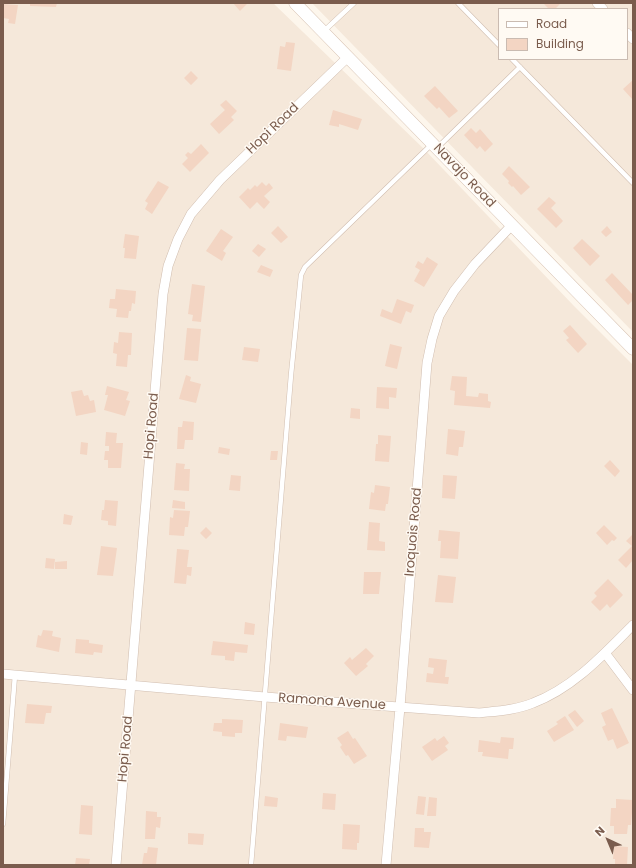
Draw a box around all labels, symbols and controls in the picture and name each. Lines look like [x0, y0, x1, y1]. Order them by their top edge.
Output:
legend [498, 8, 628, 60]
text: Road [536, 15, 567, 32]
text: Building [536, 35, 584, 52]
street label: Hopi Road [244, 100, 302, 158]
street label: Navajo Road [430, 141, 498, 211]
street label: Hopi Road [141, 392, 163, 460]
street label: Iroquois Road [402, 487, 426, 577]
street label: Ramona Avenue [278, 690, 386, 714]
street label: Hopi Road [115, 715, 137, 783]
north arrow [588, 820, 628, 860]
text: N [591, 823, 608, 840]

